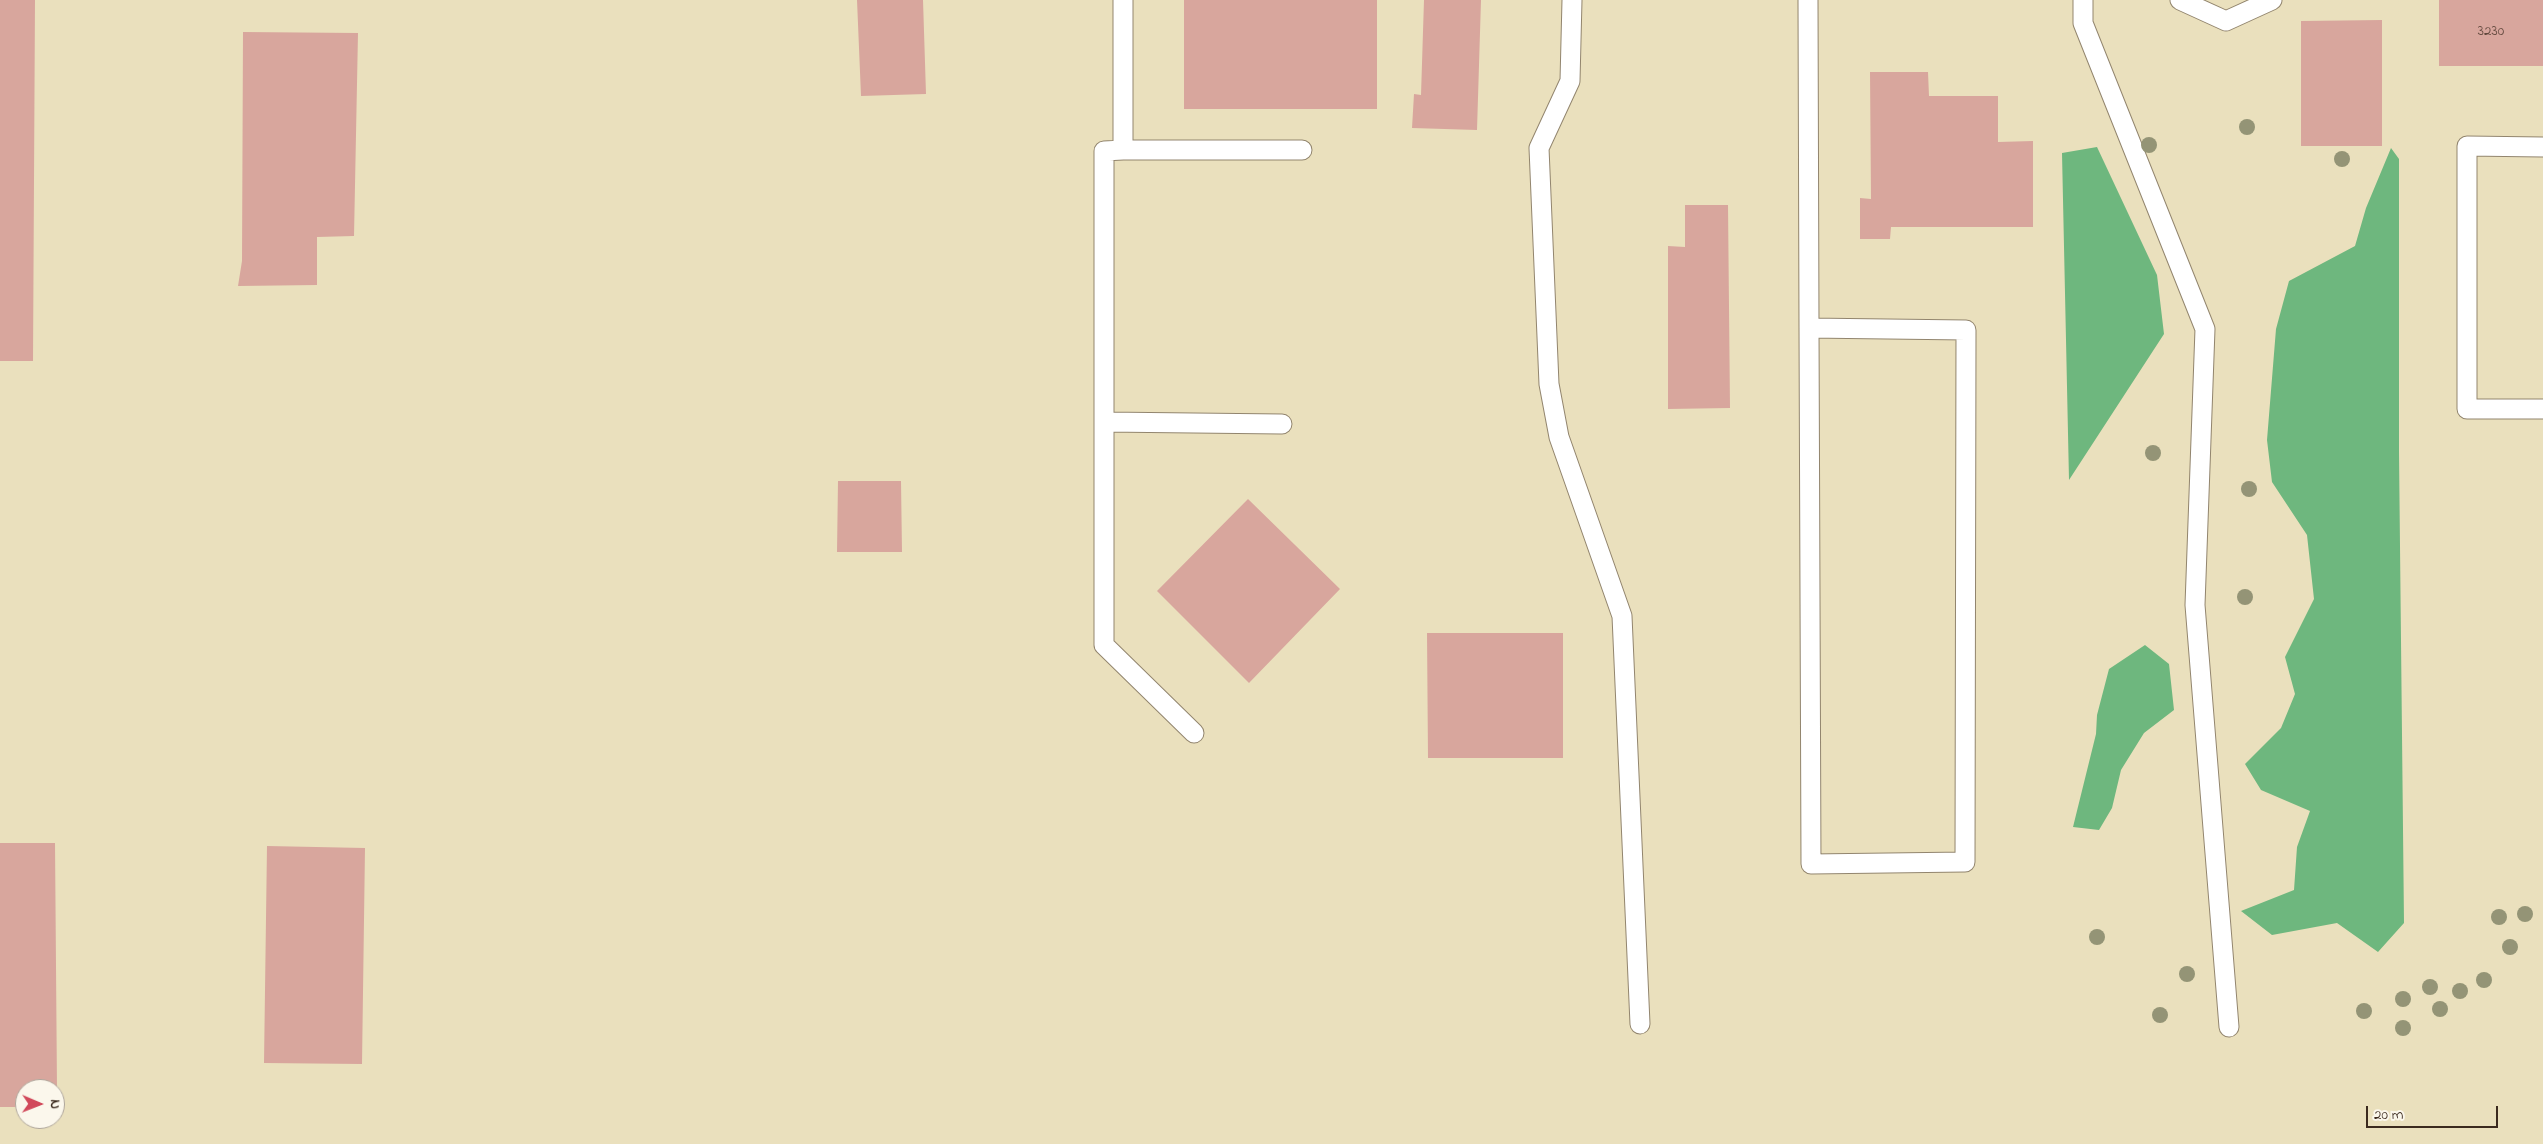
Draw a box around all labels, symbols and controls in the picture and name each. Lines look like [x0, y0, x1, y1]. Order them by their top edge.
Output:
house number: 3230 [2478, 24, 2504, 42]
north arrow [15, 1079, 65, 1129]
scale bar [2368, 1096, 2500, 1128]
text: N [44, 1099, 65, 1109]
text: 20 m [2374, 1104, 2403, 1126]

